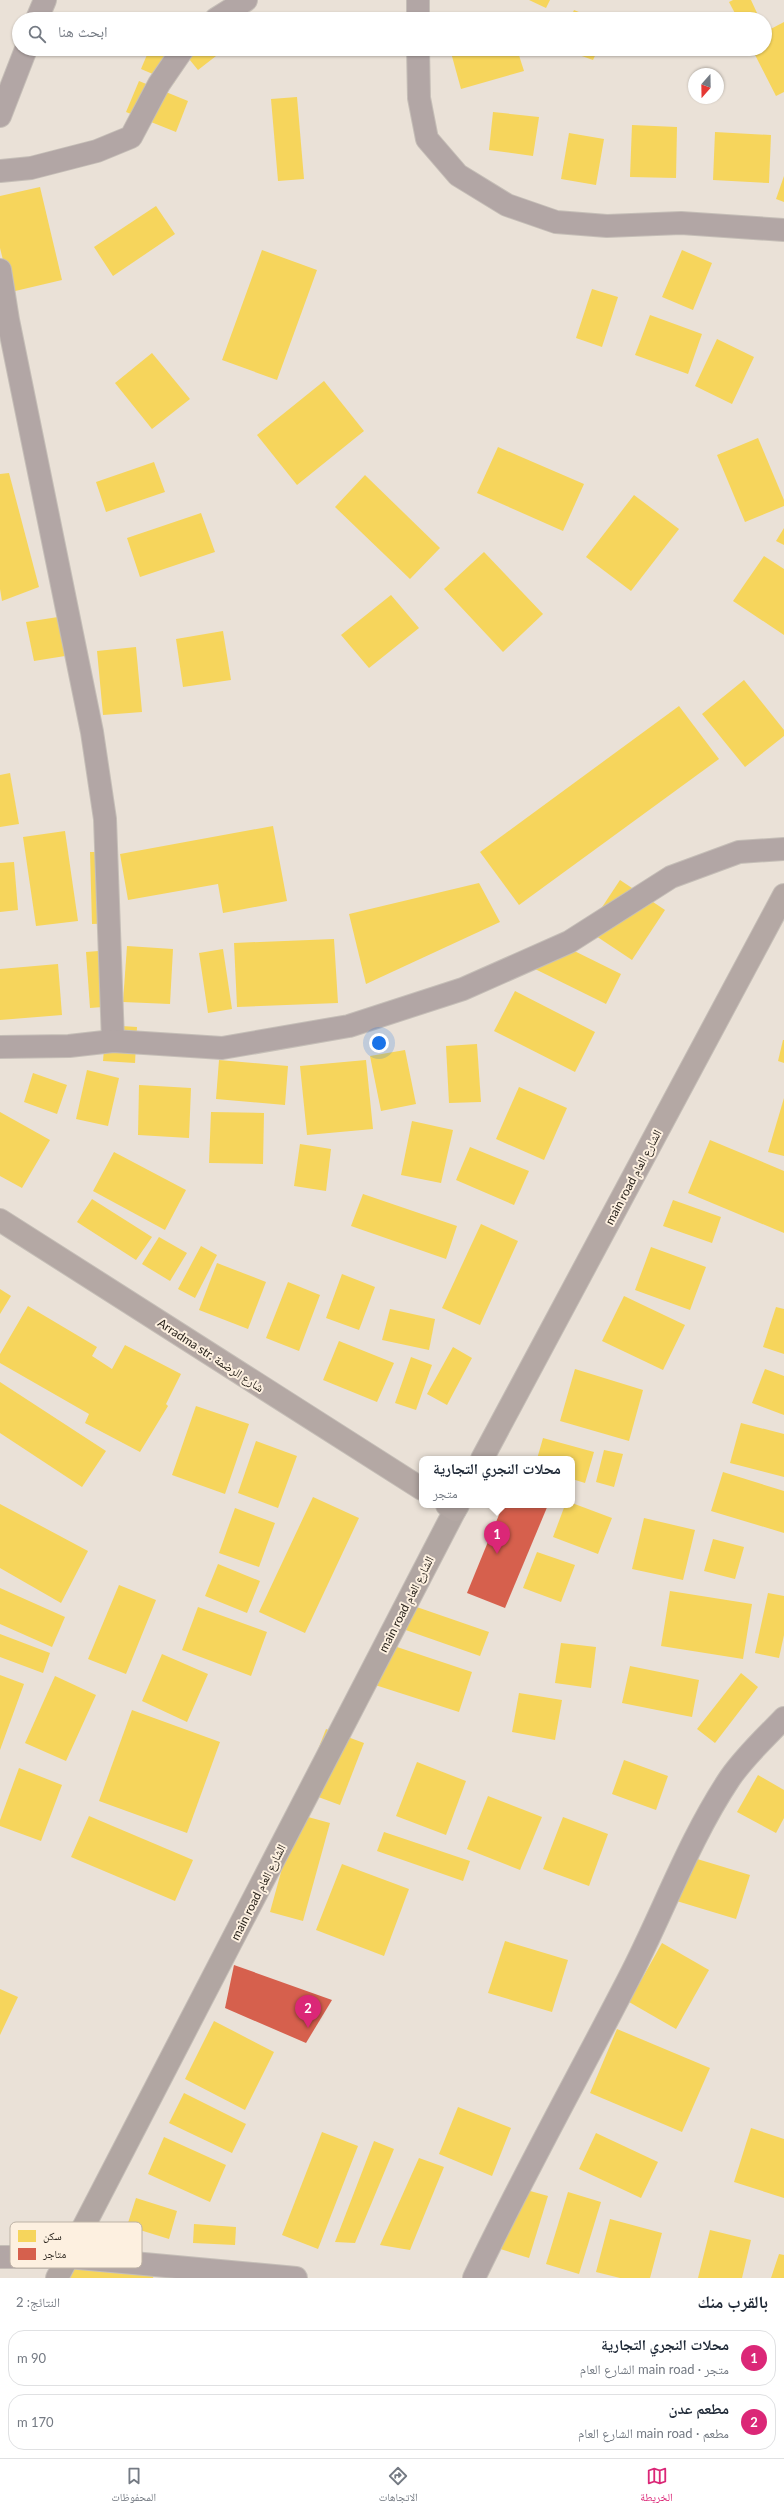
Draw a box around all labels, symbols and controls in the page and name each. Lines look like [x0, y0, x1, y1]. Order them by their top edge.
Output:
search box [12, 12, 772, 56]
text: ابحث هنا [58, 22, 108, 40]
icon: search [26, 23, 48, 45]
north arrow [688, 68, 724, 104]
your location [369, 1033, 389, 1053]
street label: main road الشارع العام [602, 1127, 665, 1228]
street label: Arradma str. شارع الرضمة [155, 1315, 267, 1396]
popup [419, 1456, 575, 1508]
text: محلات النجري التجارية [433, 1459, 561, 1477]
text: متجر [433, 1485, 458, 1501]
pin: 1 [484, 1521, 510, 1554]
street label: main road الشارع العام [375, 1553, 438, 1655]
street label: main road الشارع العام [227, 1841, 290, 1943]
pin: 2 [295, 1995, 321, 2028]
legend [10, 2222, 142, 2268]
text: سكن [43, 2229, 62, 2243]
text: متاجر [42, 2247, 66, 2260]
text: بالقرب منك [698, 2291, 768, 2312]
text: النتائج: 2 [16, 2294, 60, 2310]
text: محلات النجري التجارية [601, 2335, 729, 2353]
text: 90 m [17, 2350, 46, 2366]
text: 1 [750, 2350, 758, 2366]
text: متجر · main road الشارع العام [580, 2361, 729, 2377]
text: مطعم عدن [669, 2399, 729, 2417]
text: 170 m [17, 2414, 54, 2430]
text: 2 [750, 2414, 758, 2430]
text: مطعم · main road الشارع العام [578, 2425, 729, 2441]
tab: المحفوظات [111, 2465, 156, 2508]
tab: الاتجاهات [379, 2465, 418, 2508]
tab: الخريطة [640, 2465, 673, 2508]

